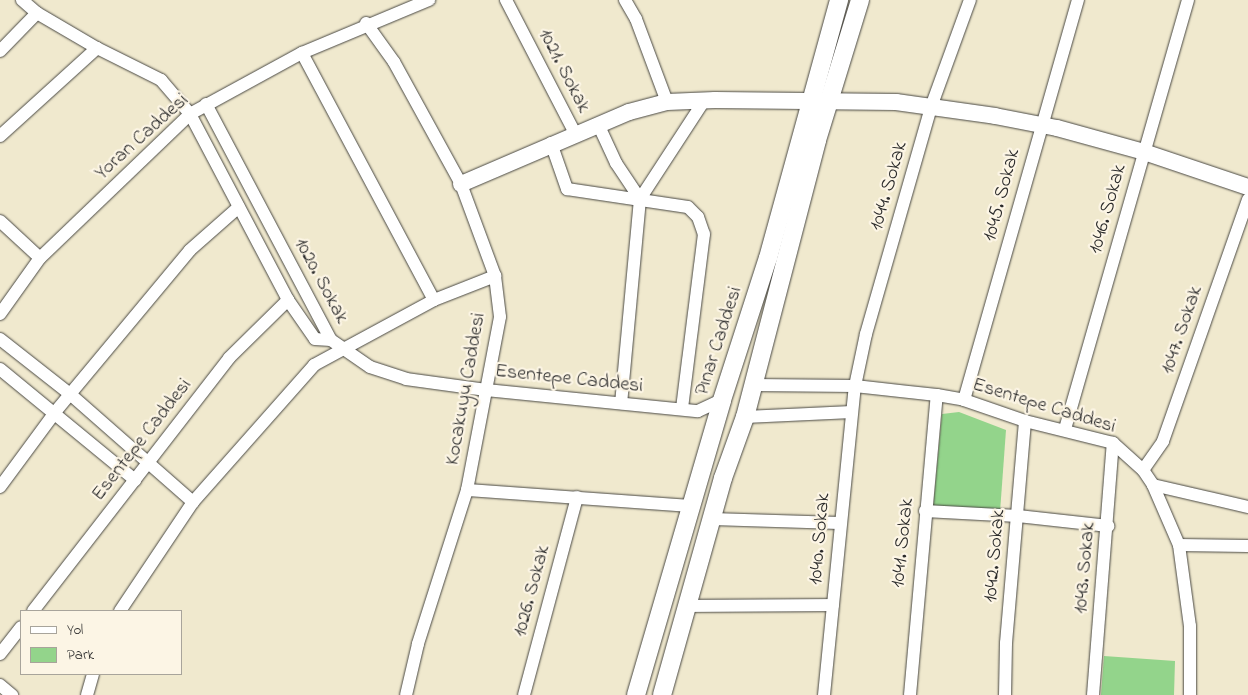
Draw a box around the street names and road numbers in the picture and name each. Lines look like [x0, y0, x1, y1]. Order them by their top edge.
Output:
street label: 1021. Sokak [533, 25, 595, 117]
street label: Yoran Caddesi [90, 89, 194, 185]
street label: 1044. Sokak [865, 139, 913, 233]
street label: 1045. Sokak [978, 146, 1026, 244]
street label: 1046. Sokak [1084, 161, 1132, 257]
street label: 1020. Sokak [288, 234, 354, 328]
street label: 1047. Sokak [1156, 283, 1208, 377]
street label: Pınar Caddesi [690, 284, 748, 398]
street label: Kocakuyu Caddesi [441, 311, 491, 467]
street label: Esentepe Caddesi [494, 359, 644, 399]
street label: Esentepe Caddesi [969, 373, 1119, 439]
street label: Esentepe Caddesi [87, 374, 197, 506]
street label: 1040. Sokak [804, 492, 836, 586]
street label: 1041. Sokak [886, 497, 920, 589]
street label: 1042. Sokak [979, 509, 1011, 603]
street label: 1043. Sokak [1069, 521, 1101, 615]
street label: 1026. Sokak [508, 543, 556, 639]

